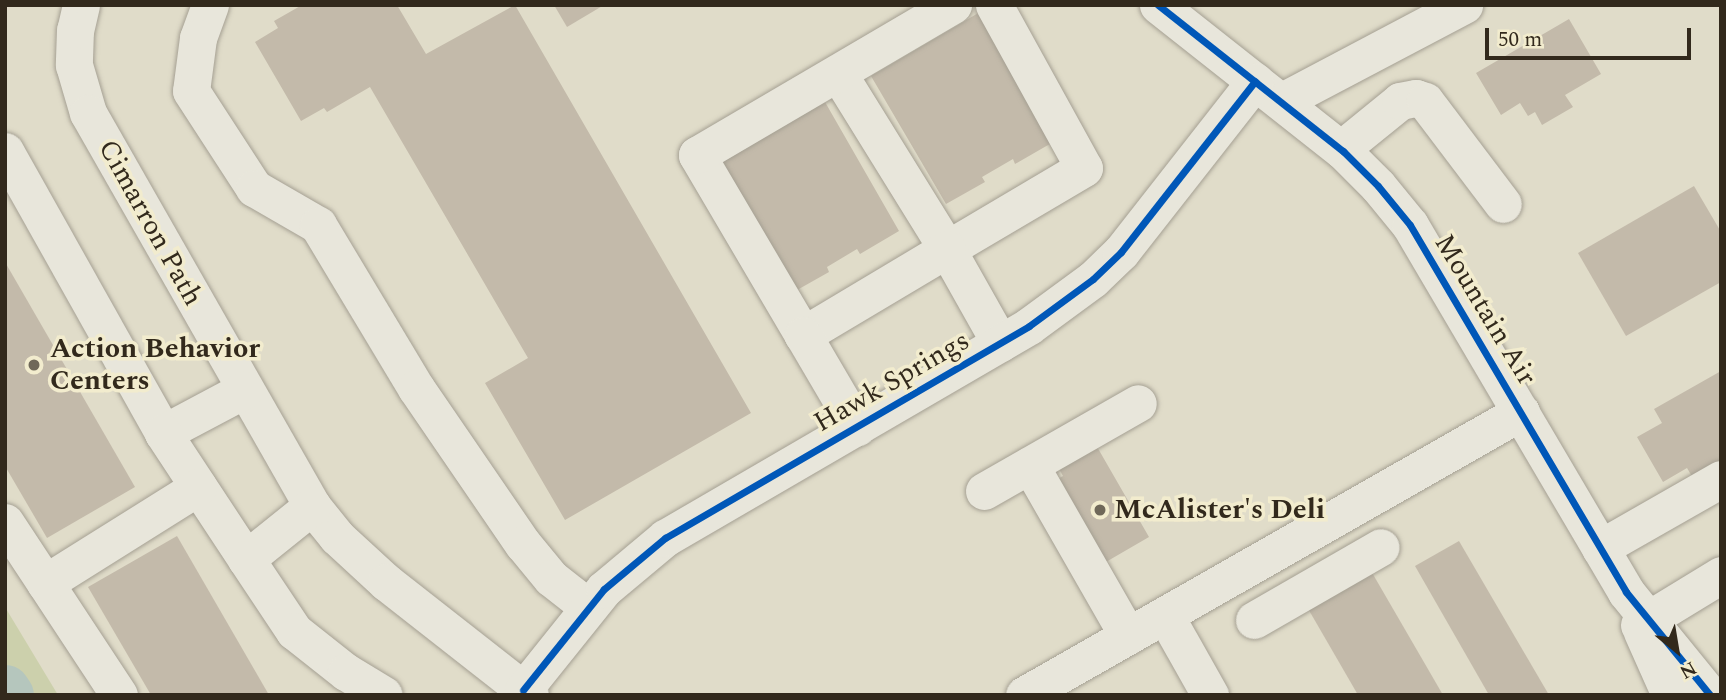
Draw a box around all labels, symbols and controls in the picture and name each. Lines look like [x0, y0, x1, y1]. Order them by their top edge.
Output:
scale bar [1488, 14, 1694, 58]
text: 50 m [1498, 24, 1542, 56]
street label: Cimarron Path [91, 134, 209, 312]
street label: Mountain Air [1427, 228, 1543, 392]
street label: Hawk Springs [808, 324, 976, 440]
place label: Action Behavior Centers [50, 332, 260, 398]
marker: Action Behavior Centers [24, 355, 44, 375]
place label: McAlister's Deli [1114, 493, 1325, 527]
marker: McAlister's Deli [1092, 502, 1108, 518]
north arrow [1642, 616, 1712, 686]
text: N [1674, 653, 1702, 686]

